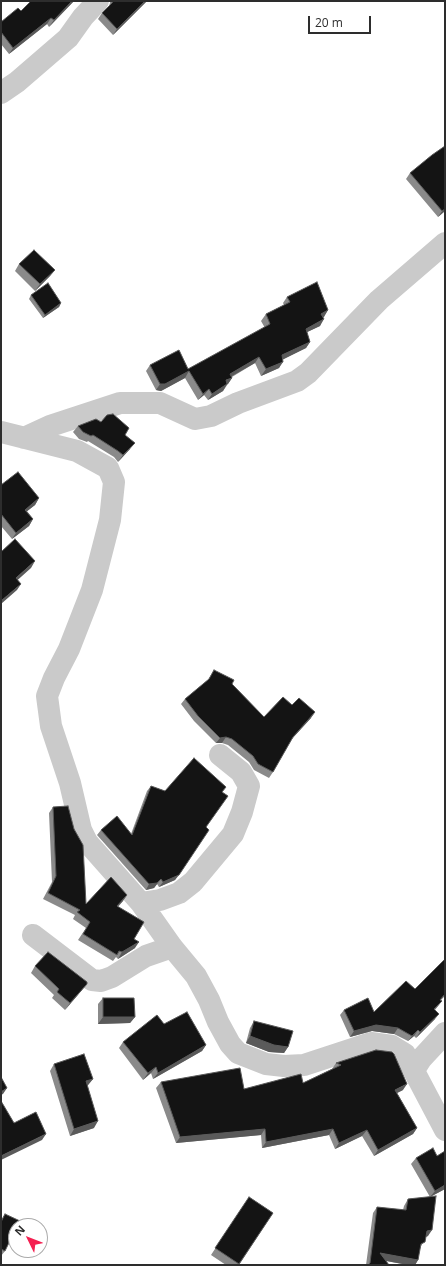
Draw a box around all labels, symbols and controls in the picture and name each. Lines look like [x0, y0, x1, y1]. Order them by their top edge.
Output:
scale bar [310, 8, 373, 34]
text: 20 m [315, 14, 343, 31]
north arrow [8, 1218, 48, 1258]
text: N [11, 1222, 28, 1239]

